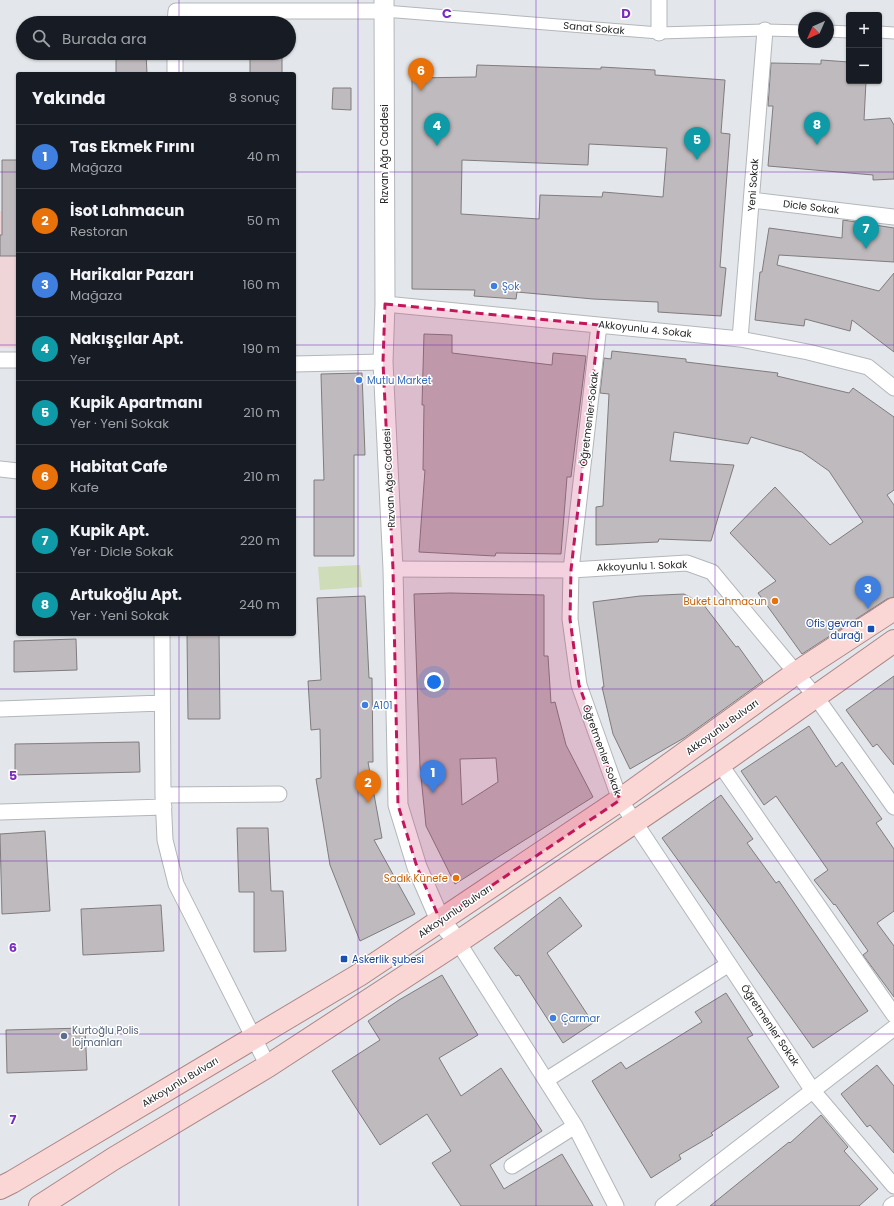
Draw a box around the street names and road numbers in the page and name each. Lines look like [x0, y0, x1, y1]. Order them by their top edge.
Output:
street label: Sanat Sokak [563, 18, 626, 38]
street label: Rızvan Ağa Caddesi [377, 104, 392, 204]
street label: Yeni Sokak [744, 157, 762, 212]
street label: Dicle Sokak [782, 196, 841, 218]
street label: Akkoyunlu 4. Sokak [598, 317, 693, 341]
street label: Öğretmenler Sokak [576, 370, 602, 467]
street label: Rızvan Ağa Caddesi [379, 428, 399, 528]
street label: Akkoyunlu 1. Sokak [596, 557, 688, 575]
street label: Akkoyunlu Bulvarı [682, 695, 762, 759]
street label: Öğretmenler Sokak [579, 703, 626, 798]
street label: Akkoyunlu Bulvarı [415, 880, 495, 942]
street label: Öğretmenler Sokak [737, 981, 803, 1069]
street label: Akkoyunlu Bulvarı [139, 1053, 221, 1111]

